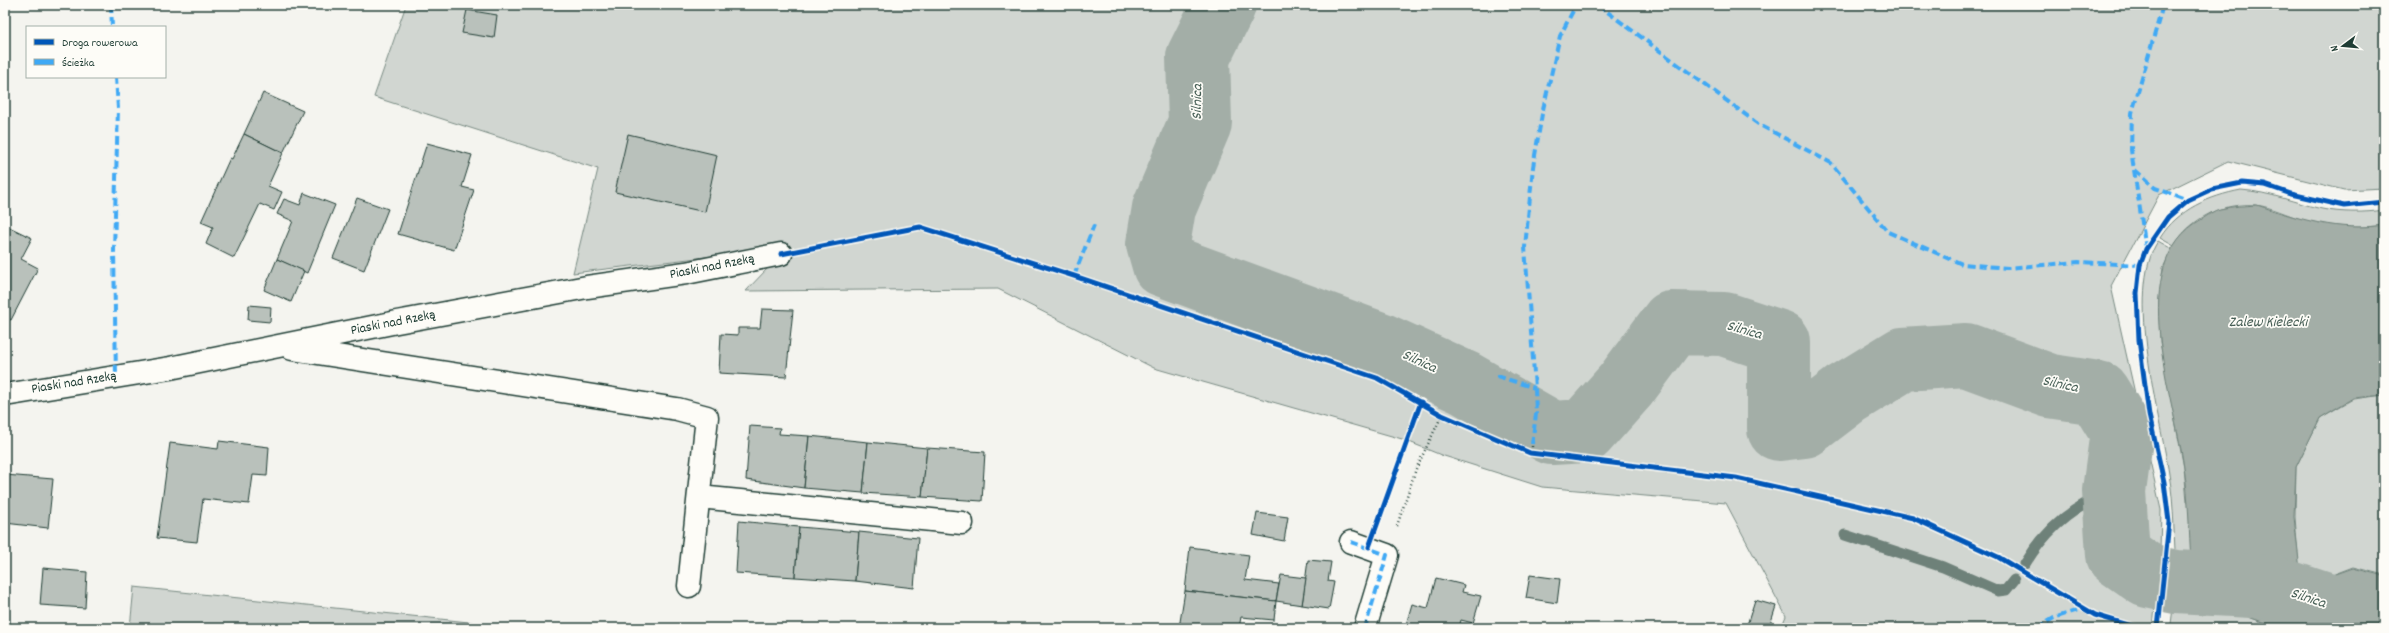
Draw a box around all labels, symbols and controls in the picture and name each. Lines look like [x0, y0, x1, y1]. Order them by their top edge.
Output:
legend [26, 26, 166, 78]
north arrow [2323, 26, 2363, 66]
text: Droga rowerowa [62, 35, 138, 52]
text: N [2327, 43, 2344, 53]
text: Ścieżka [62, 55, 95, 72]
water label: Silnica [1187, 83, 1209, 120]
street label: Piaski nad Rzeką [668, 249, 756, 285]
street label: Piaski nad Rzeką [349, 305, 437, 341]
water label: Zalew Kielecki [2229, 312, 2309, 334]
water label: Silnica [1724, 316, 1765, 347]
water label: Silnica [1398, 344, 1441, 380]
street label: Piaski nad Rzeką [30, 366, 118, 400]
water label: Silnica [2040, 371, 2081, 400]
water label: Silnica [2288, 583, 2329, 615]

